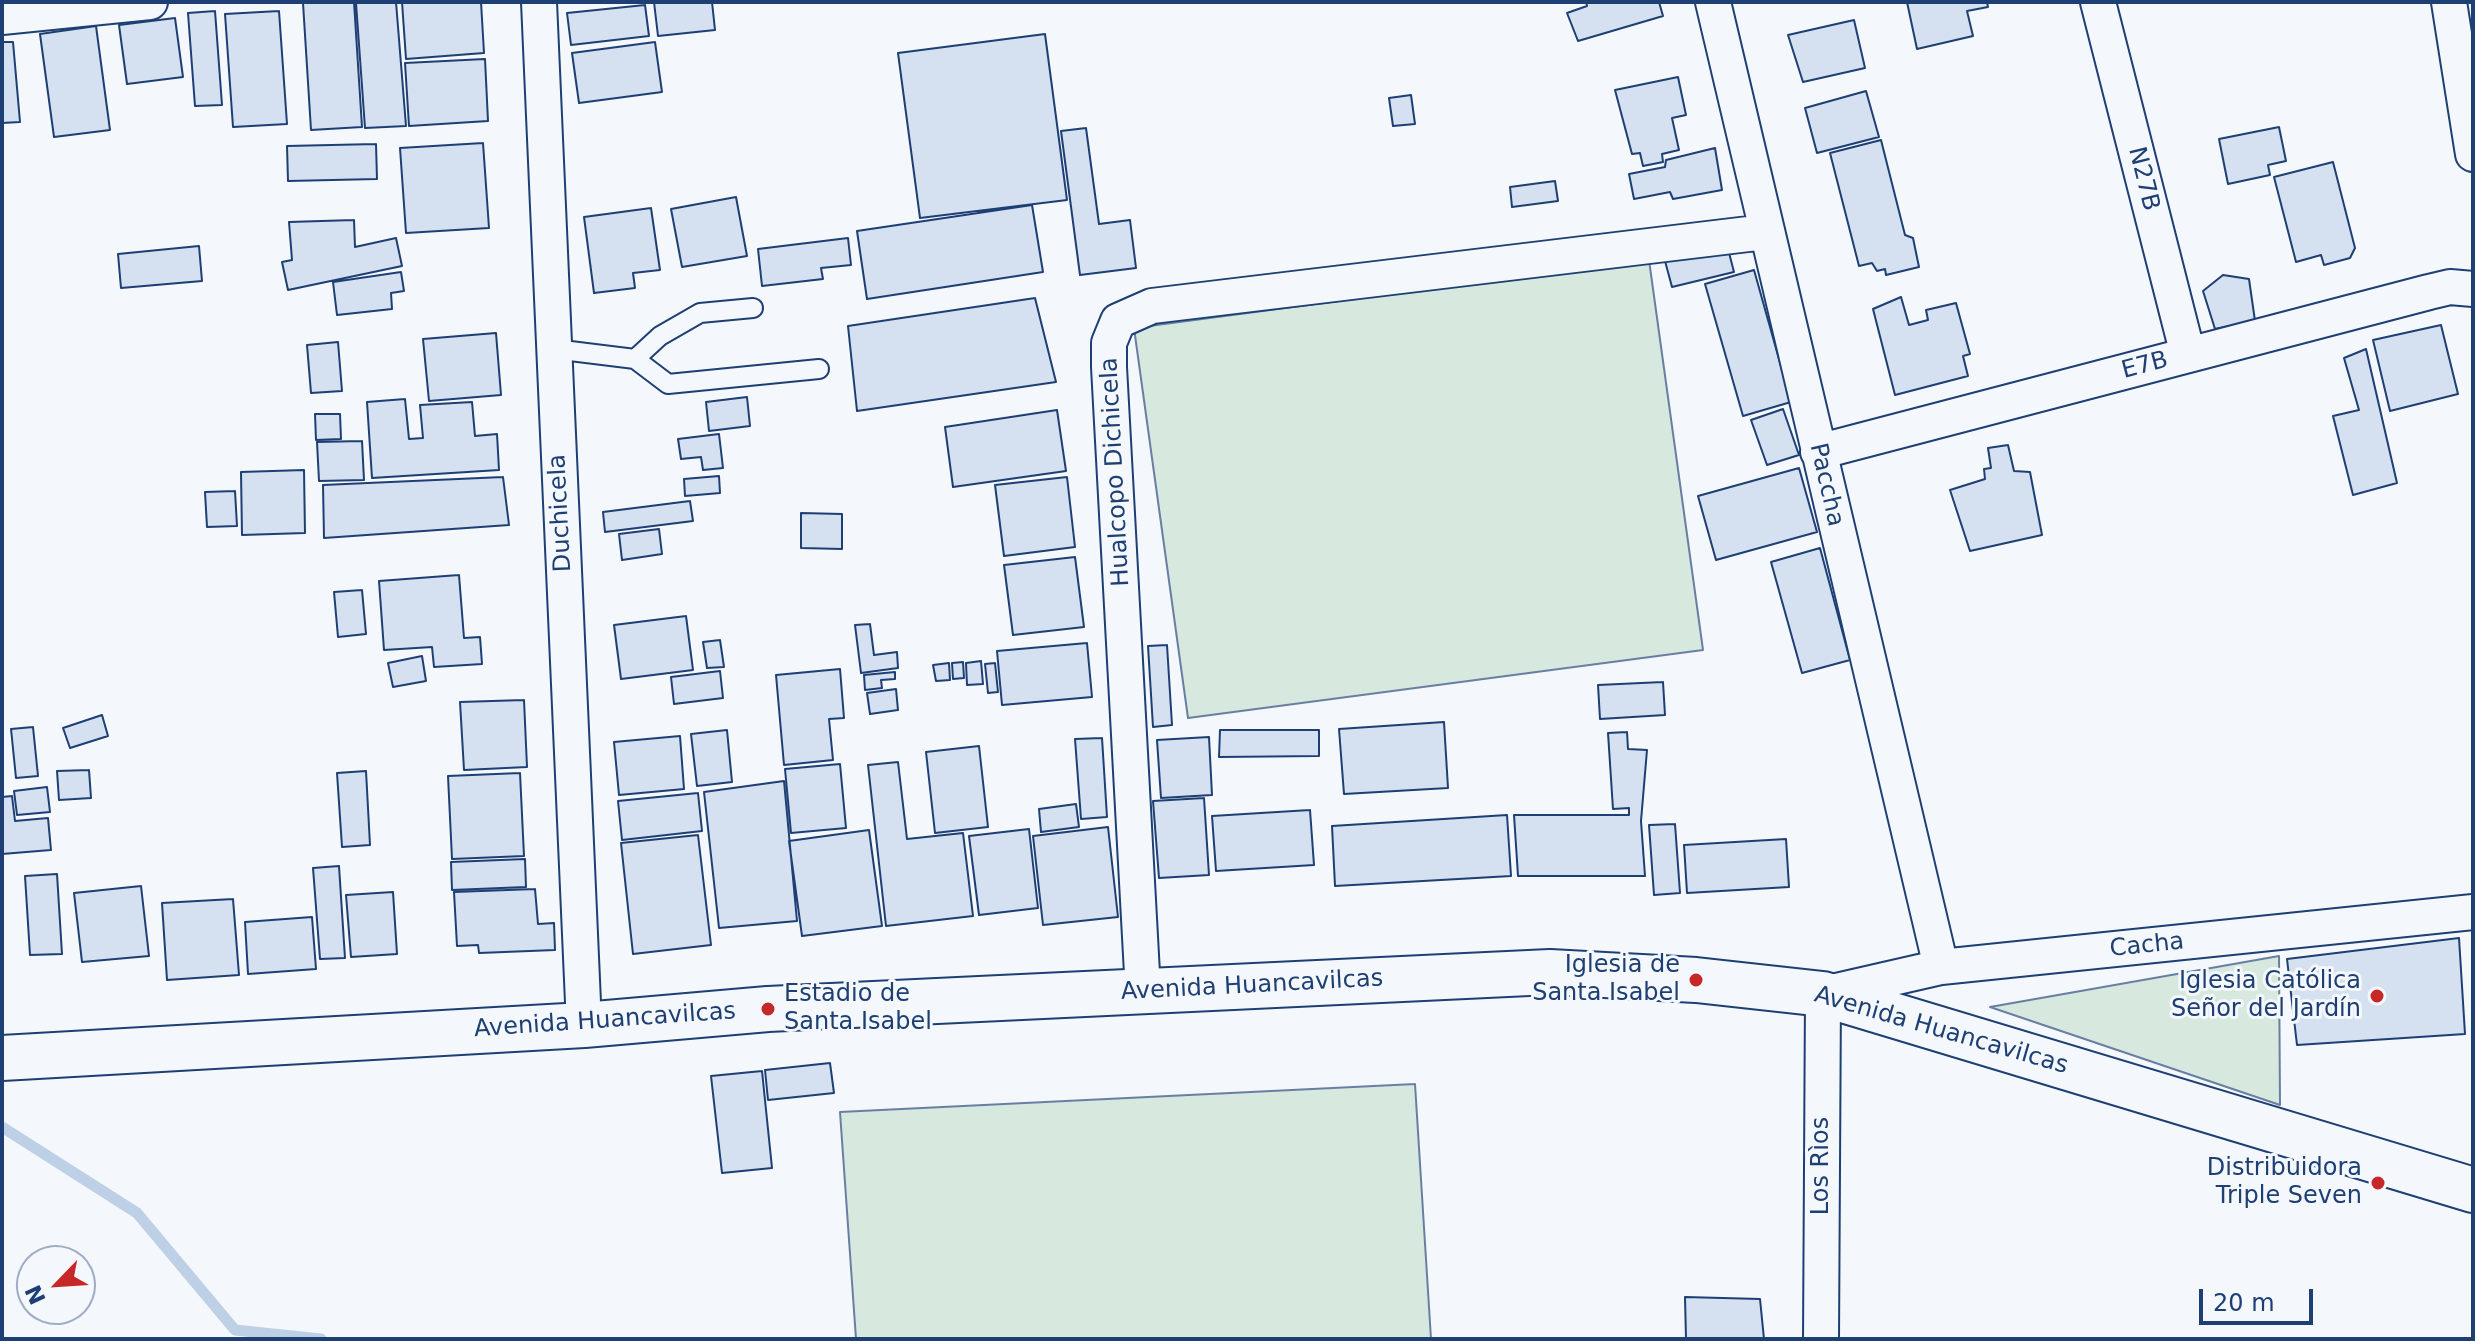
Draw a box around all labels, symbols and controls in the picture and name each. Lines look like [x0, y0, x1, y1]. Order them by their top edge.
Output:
street label: N27B [2121, 144, 2165, 214]
street label: E7B [2119, 346, 2171, 386]
street label: Hualcopo Dichicela [1096, 357, 1136, 587]
street label: Paccha [1802, 441, 1850, 529]
street label: Duchicela [544, 453, 578, 573]
street label: Cacha [2108, 928, 2186, 964]
place label: Iglesia de Santa Isabel [1532, 952, 1680, 1008]
street label: Avenida Huancavilcas [1120, 965, 1384, 1007]
place label: Iglesia Católica Señor del Jardín [2171, 968, 2361, 1024]
marker: Iglesia de Santa Isabel [1687, 971, 1705, 989]
place label: Estadio de Santa Isabel [784, 981, 932, 1037]
street label: Avenida Huancavilcas [1811, 981, 2071, 1081]
marker: Iglesia Católica Señor del Jardín [2368, 987, 2386, 1005]
street label: Avenida Huancavilcas [473, 997, 737, 1045]
marker: Estadio de Santa Isabel [759, 1000, 777, 1018]
street label: Los Rìos [1808, 1117, 1836, 1215]
place label: Distribuidora Triple Seven [2207, 1155, 2362, 1211]
marker: Distribuidora Triple Seven [2369, 1174, 2387, 1192]
north arrow [16, 1245, 96, 1325]
scale bar [2203, 1273, 2317, 1323]
text: N [20, 1281, 51, 1308]
text: 20 m [2213, 1289, 2275, 1317]

